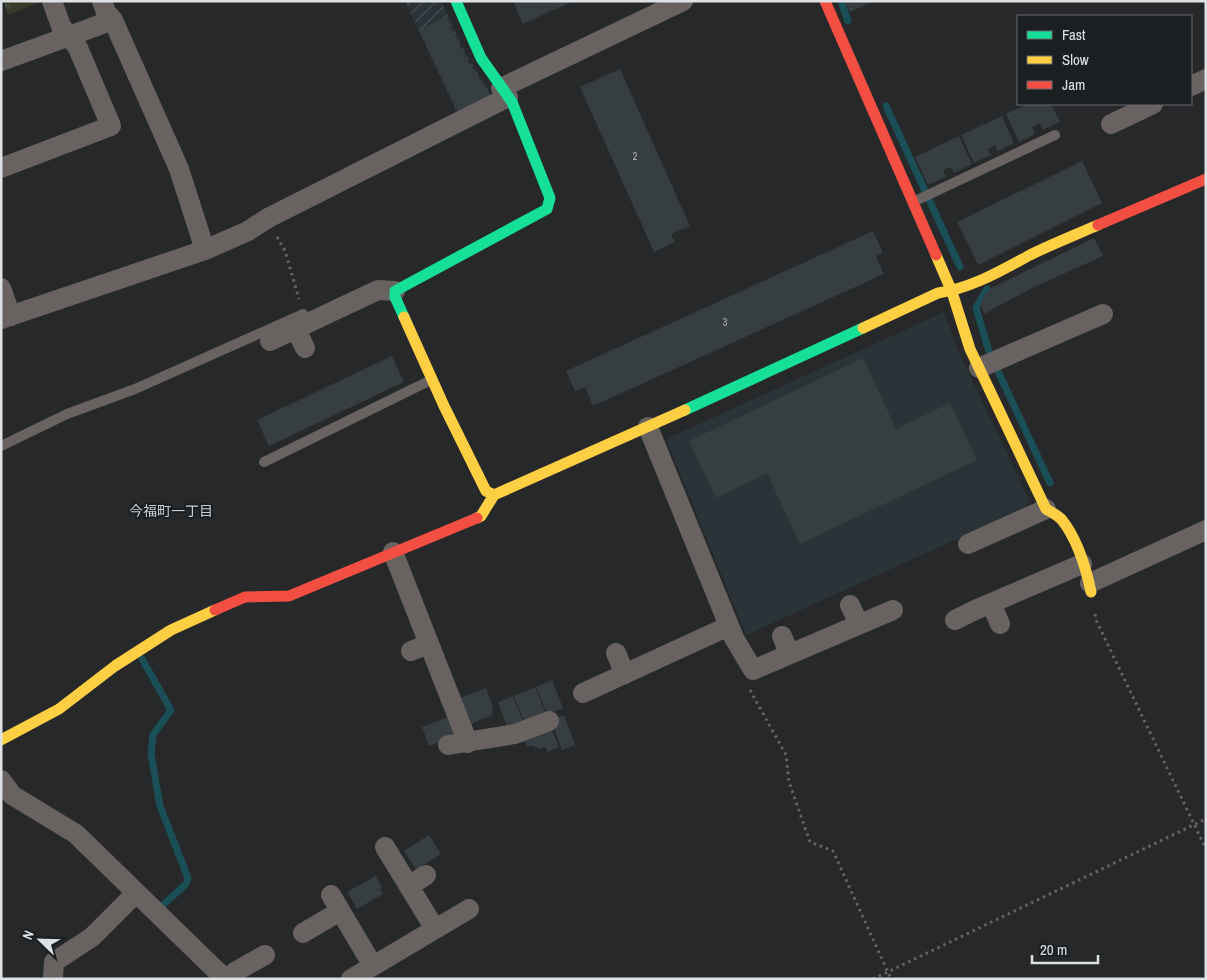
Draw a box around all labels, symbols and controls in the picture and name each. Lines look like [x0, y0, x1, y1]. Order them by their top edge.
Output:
legend [1017, 15, 1192, 105]
text: Fast [1062, 24, 1086, 45]
text: Slow [1062, 49, 1089, 70]
text: Jam [1062, 74, 1085, 95]
house number: 2 [633, 150, 638, 163]
house number: 3 [723, 316, 728, 329]
district label: 今福町一丁目 [129, 502, 213, 520]
north arrow [15, 915, 65, 965]
text: N [18, 928, 38, 942]
scale bar [1032, 932, 1098, 964]
text: 20 m [1040, 939, 1067, 960]

